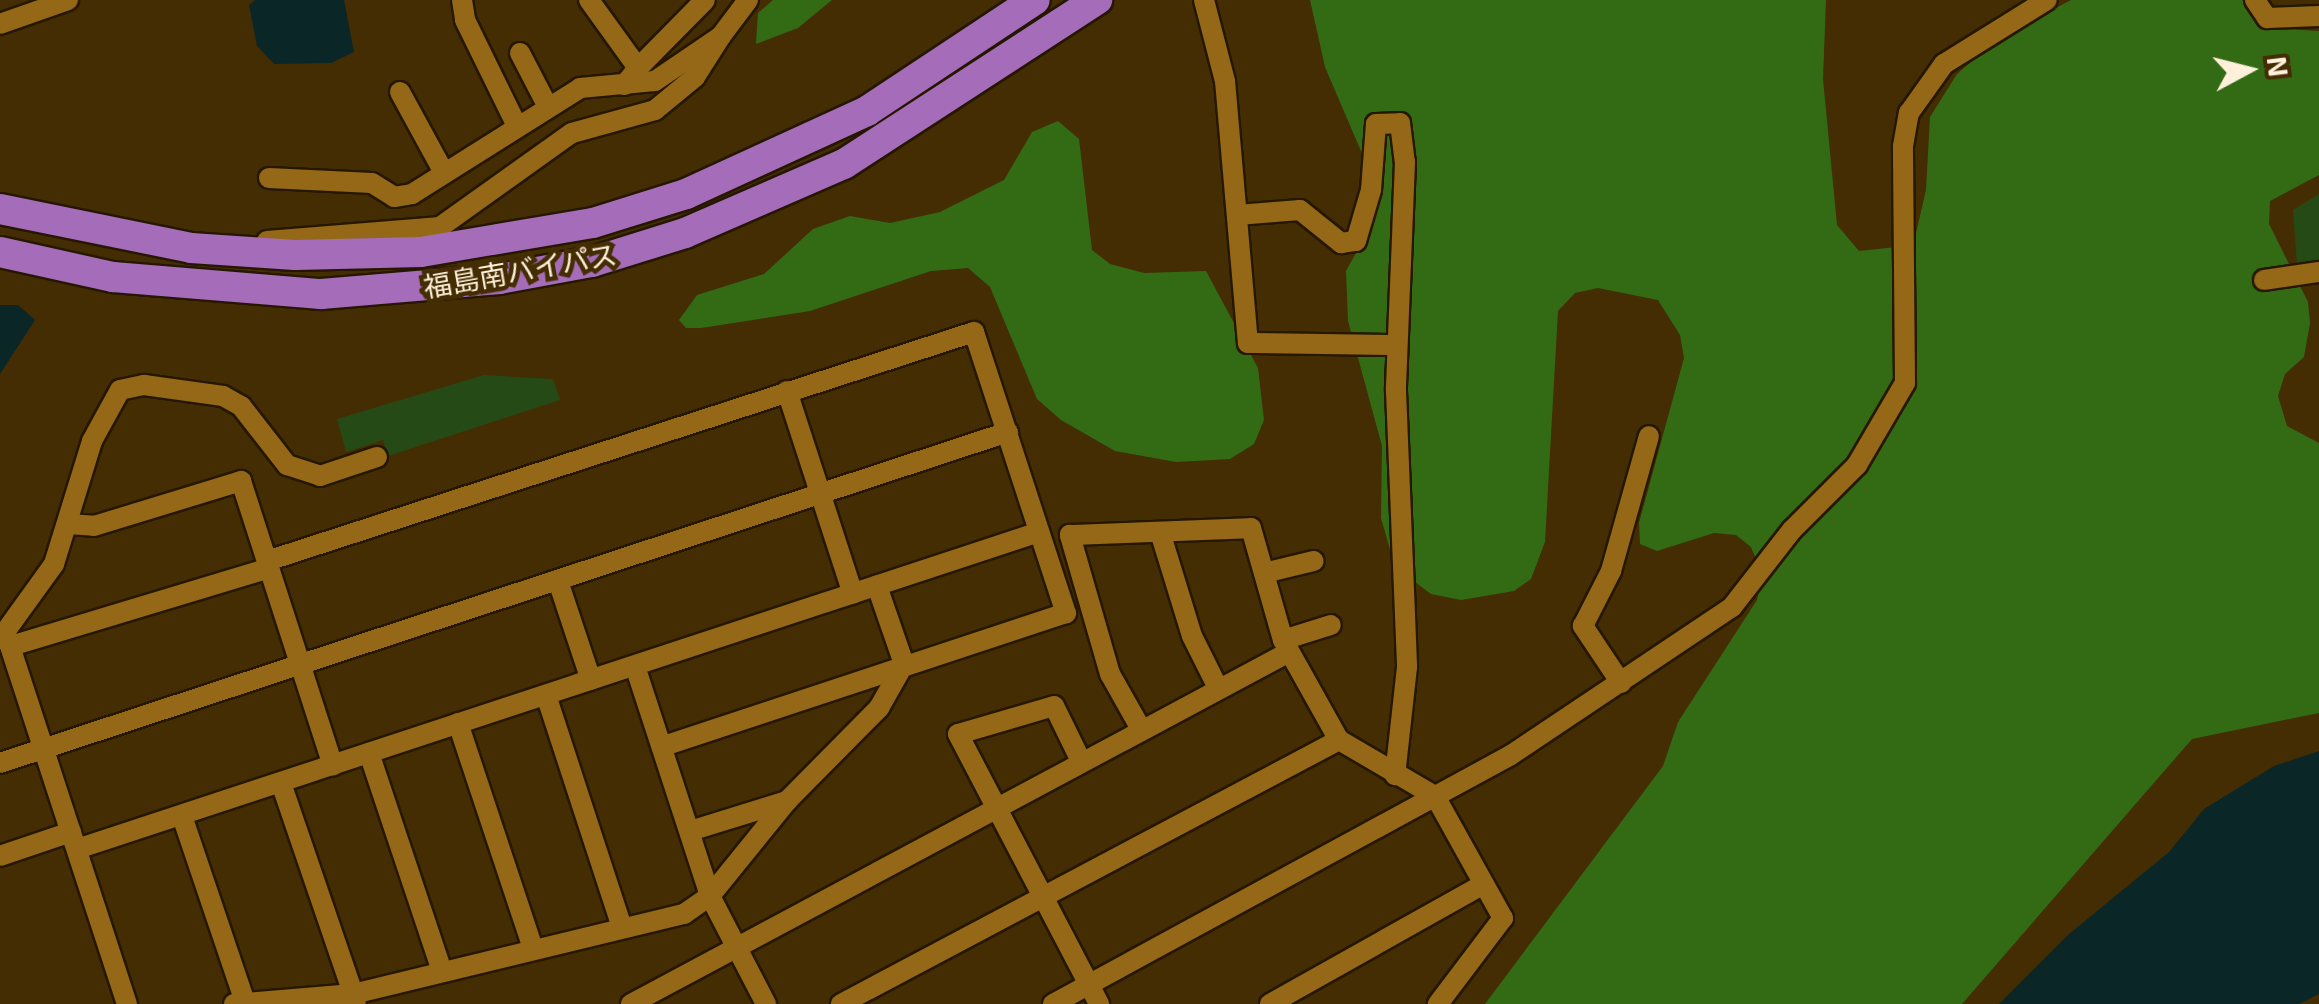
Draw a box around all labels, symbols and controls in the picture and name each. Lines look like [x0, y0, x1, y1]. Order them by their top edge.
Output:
north arrow [2199, 20, 2299, 120]
text: N [2261, 54, 2297, 78]
street label: 福島南バイパス [421, 236, 619, 304]

